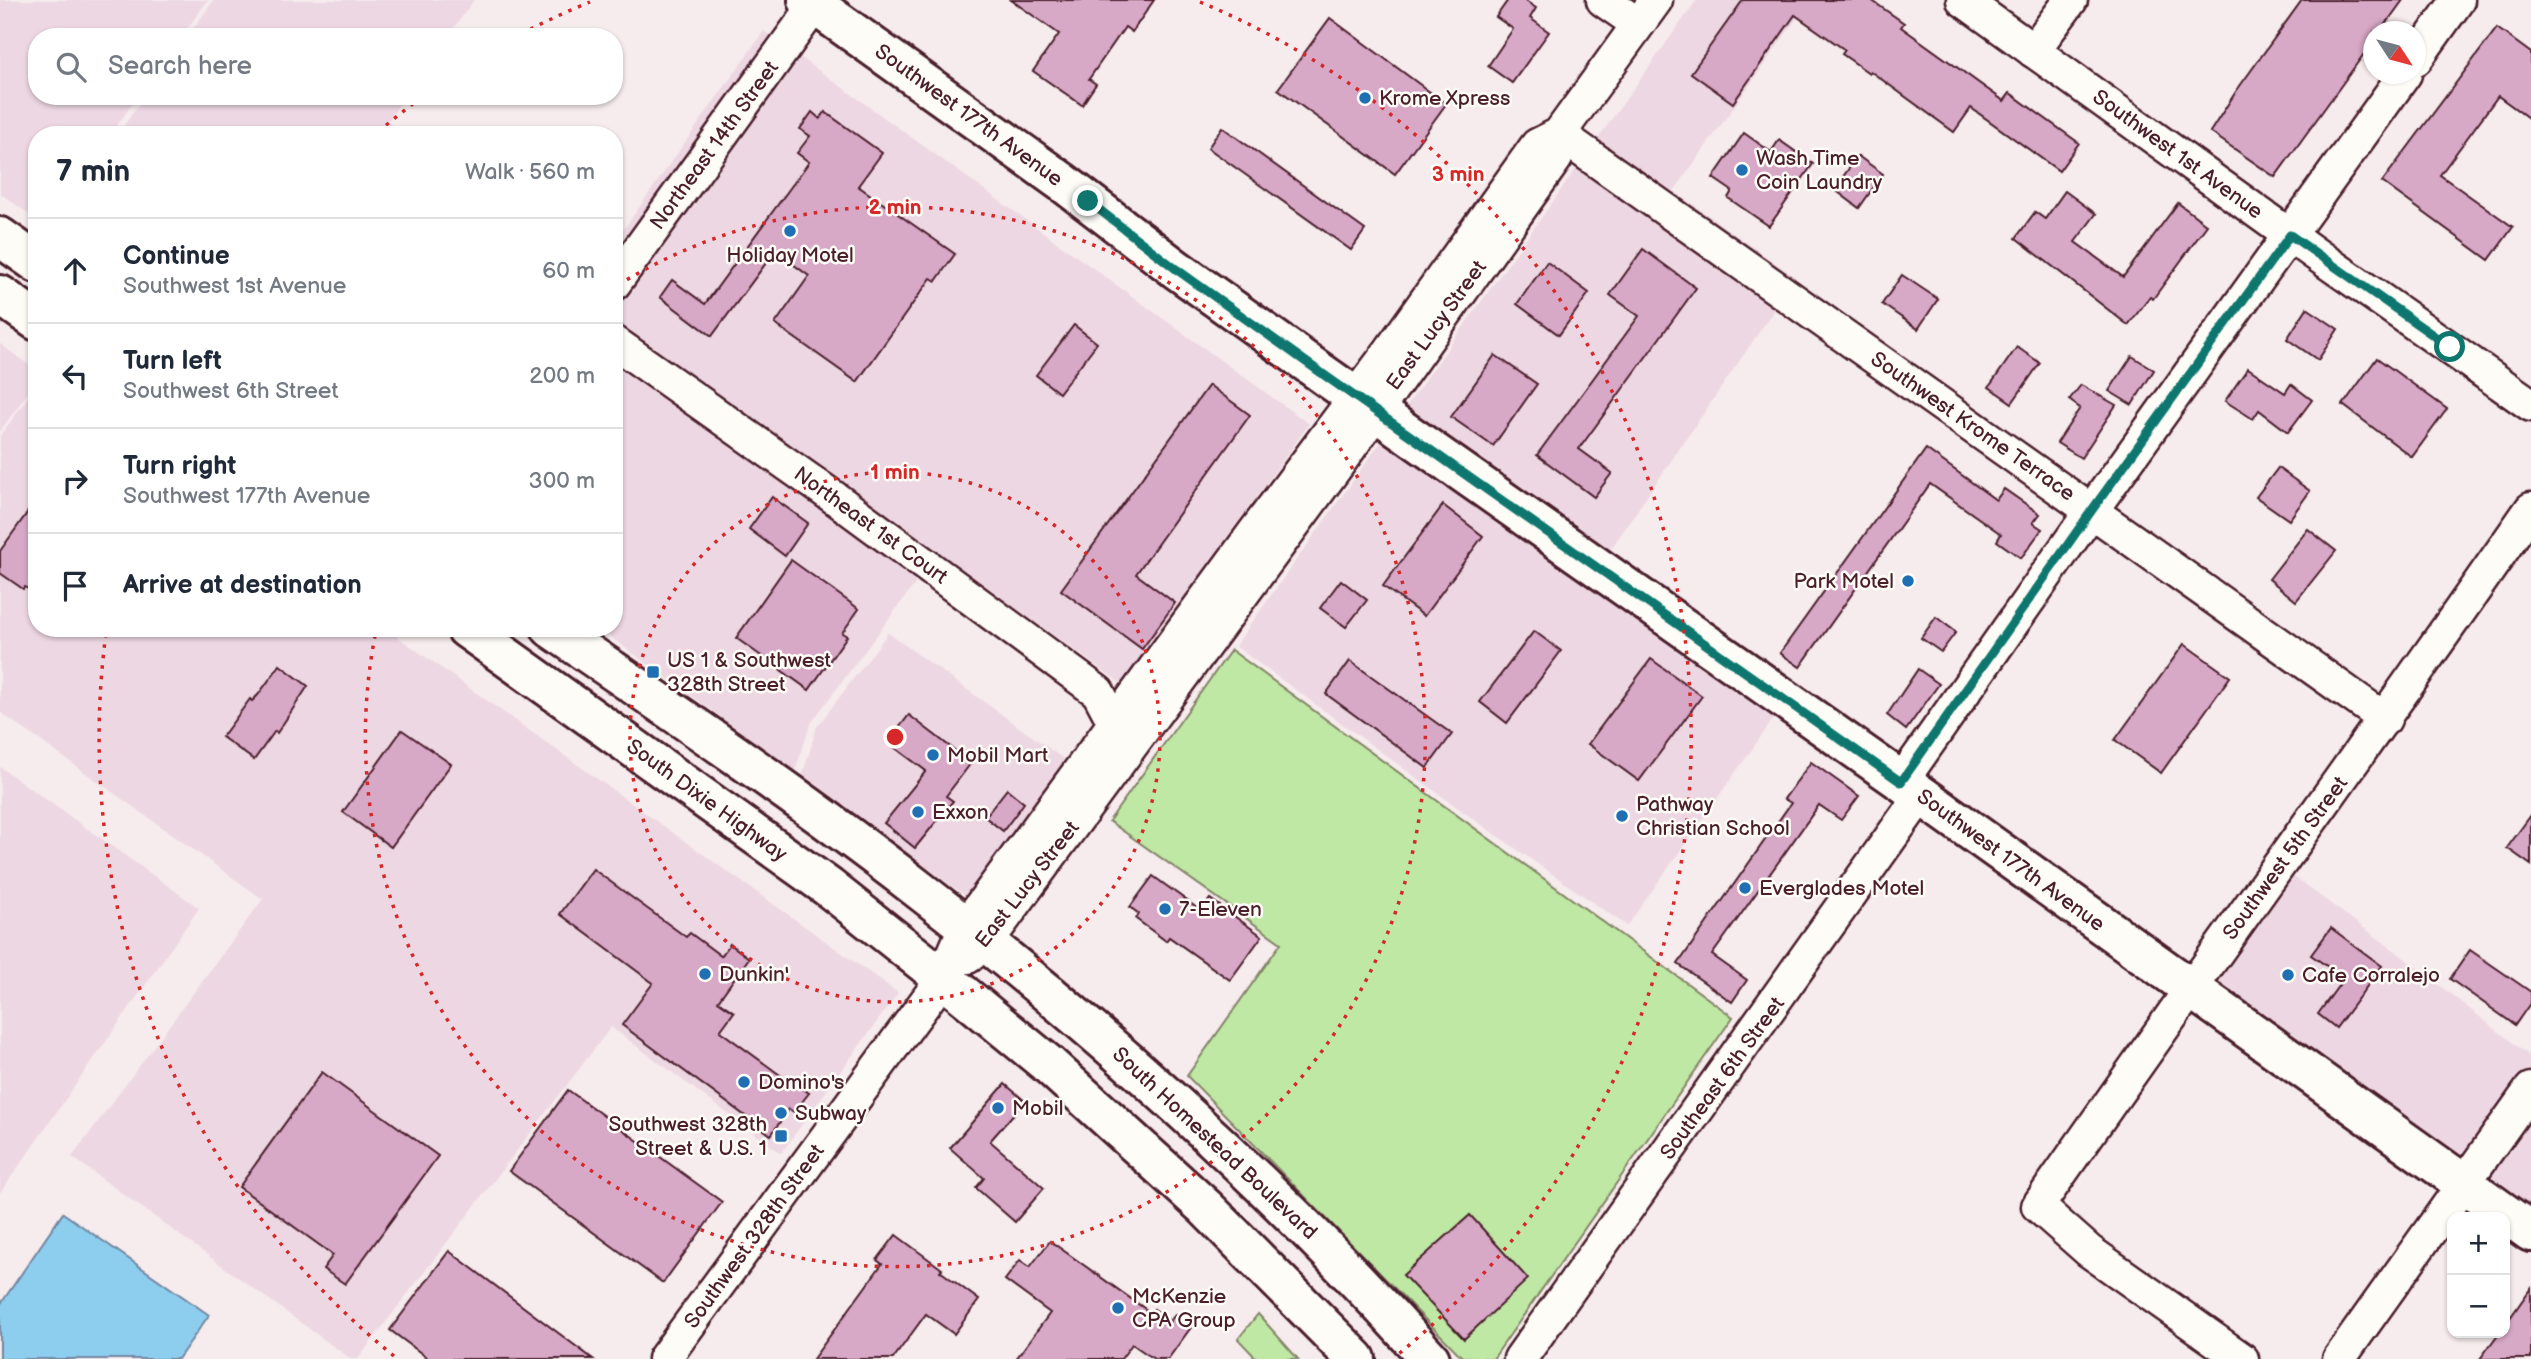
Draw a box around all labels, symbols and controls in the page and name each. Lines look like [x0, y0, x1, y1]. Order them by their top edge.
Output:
north arrow [2363, 21, 2426, 84]
search box [28, 28, 623, 105]
street label: Southwest 177th Avenue [870, 39, 1067, 192]
icon: search [52, 48, 90, 86]
text: Search here [108, 51, 252, 82]
street label: Northeast 14th Street [645, 56, 784, 234]
street label: Southwest 1st Avenue [2088, 84, 2268, 224]
place label: Krome Xpress [1379, 86, 1510, 111]
marker: Krome Xpress [1357, 90, 1373, 106]
place label: Wash Time Coin Laundry [1756, 146, 1883, 195]
text: 7 min [56, 154, 130, 190]
text: Walk · 560 m [465, 158, 595, 186]
text: 3 min [1432, 162, 1484, 187]
marker: Wash Time Coin Laundry [1734, 162, 1750, 178]
route end [1072, 185, 1103, 216]
text: 2 min [868, 195, 922, 220]
marker: Holiday Motel [782, 223, 798, 239]
text: Continue [123, 241, 230, 272]
place label: Holiday Motel [726, 243, 854, 268]
icon: ahead [56, 252, 94, 290]
street label: East Lucy Street [1381, 255, 1492, 395]
text: 60 m [542, 257, 595, 285]
text: Southwest 1st Avenue [123, 272, 346, 300]
route start [2434, 331, 2465, 362]
text: Turn left [123, 346, 222, 377]
street label: Southwest Krome Terrace [1866, 346, 2080, 506]
icon: left [56, 357, 94, 395]
text: 200 m [529, 362, 595, 390]
text: Southwest 6th Street [123, 377, 338, 405]
text: Turn right [123, 451, 236, 482]
text: 1 min [870, 460, 920, 485]
street label: Northeast 1st Court [789, 461, 953, 590]
icon: right [56, 462, 94, 500]
text: 300 m [529, 467, 595, 495]
text: Southwest 177th Avenue [123, 482, 370, 510]
icon: arrive [56, 567, 94, 605]
place label: Park Motel [1793, 569, 1894, 594]
text: Arrive at destination [123, 570, 362, 601]
marker: Park Motel [1900, 573, 1916, 589]
place label: US 1 & Southwest 328th Street [667, 648, 832, 697]
marker: US 1 & Southwest 328th Street [645, 664, 661, 680]
centre of rings [883, 725, 907, 749]
street label: South Dixie Highway [622, 734, 792, 867]
place label: Mobil Mart [947, 743, 1049, 768]
marker: Mobil Mart [925, 747, 941, 763]
street label: Southwest 5th Street [2218, 771, 2353, 945]
street label: Southwest 177th Avenue [1912, 784, 2109, 937]
place label: Pathway Christian School [1636, 792, 1790, 841]
place label: Exxon [932, 800, 989, 825]
marker: Exxon [910, 804, 926, 820]
marker: Pathway Christian School [1614, 808, 1630, 824]
street label: East Lucy Street [970, 815, 1085, 953]
place label: Everglades Motel [1759, 876, 1924, 901]
marker: Everglades Motel [1737, 880, 1753, 896]
place label: 7-Eleven [1179, 897, 1262, 922]
marker: 7-Eleven [1157, 901, 1173, 917]
place label: Dunkin' [719, 962, 789, 987]
place label: Cafe Corralejo [2302, 963, 2440, 988]
marker: Dunkin' [697, 966, 713, 982]
marker: Cafe Corralejo [2280, 967, 2296, 983]
street label: Southeast 6th Street [1655, 992, 1790, 1164]
street label: South Homestead Boulevard [1107, 1042, 1322, 1245]
place label: Domino's [758, 1070, 844, 1095]
marker: Domino's [736, 1074, 752, 1090]
place label: Mobil [1012, 1096, 1063, 1121]
marker: Mobil [990, 1100, 1006, 1116]
place label: Subway [795, 1101, 867, 1126]
marker: Subway [773, 1105, 789, 1121]
place label: Southwest 328th Street & U.S. 1 [608, 1112, 767, 1161]
marker: Southwest 328th Street & U.S. 1 [773, 1128, 789, 1144]
street label: Southwest 328th Street [679, 1139, 830, 1333]
map controls [2447, 1212, 2510, 1338]
button: + [2447, 1212, 2510, 1275]
button: − [2447, 1275, 2510, 1338]
place label: McKenzie CPA Group [1132, 1284, 1236, 1333]
marker: McKenzie CPA Group [1110, 1300, 1126, 1316]

